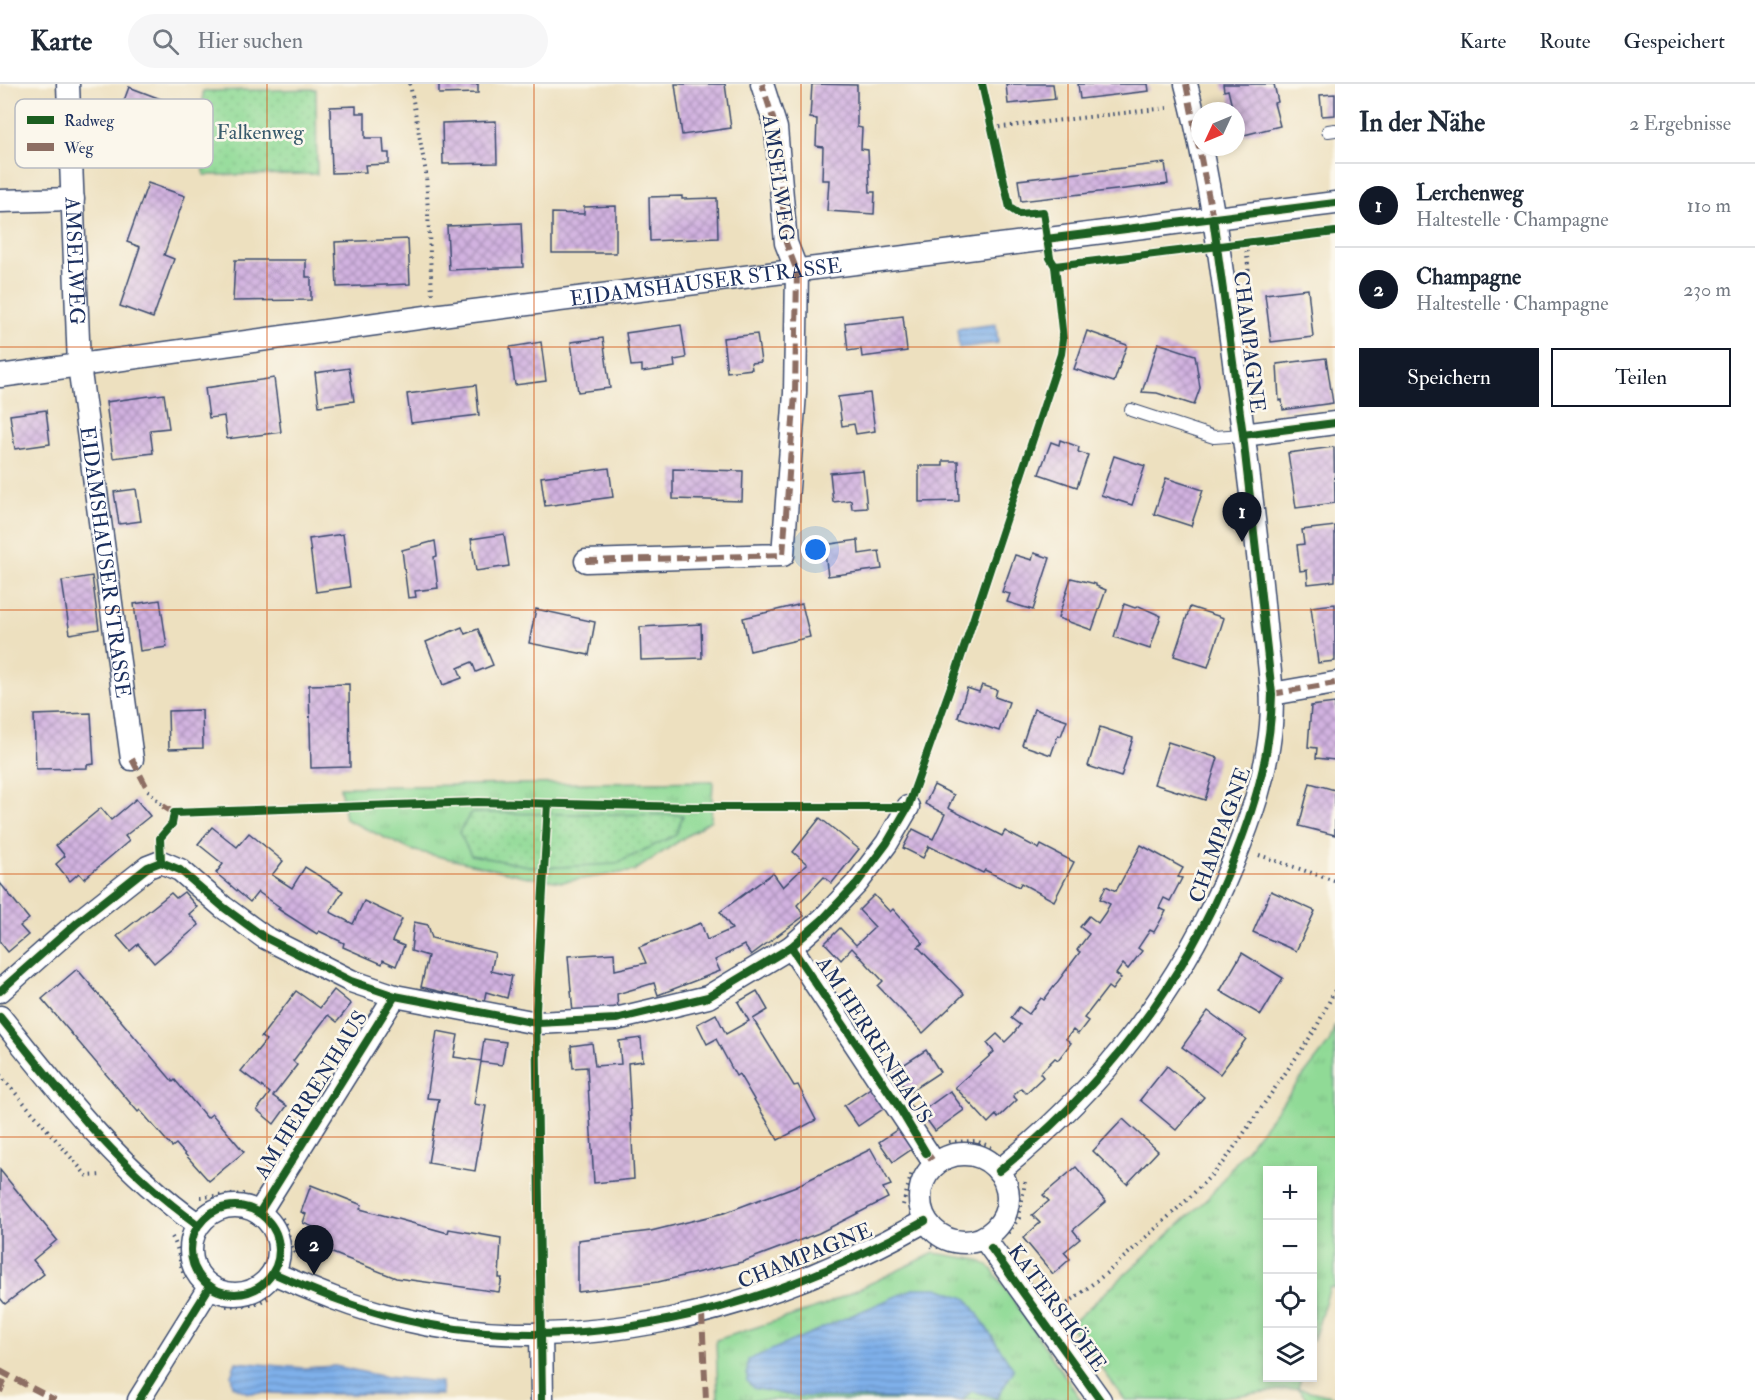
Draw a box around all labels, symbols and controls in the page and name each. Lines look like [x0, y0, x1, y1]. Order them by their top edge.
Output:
search box [128, 14, 548, 68]
text: Karte [30, 24, 92, 59]
icon: search [149, 25, 182, 58]
text: Hier suchen [197, 27, 303, 55]
text: Karte [1460, 28, 1506, 55]
text: Route [1539, 28, 1591, 55]
text: Gespeichert [1624, 28, 1725, 55]
legend [15, 99, 213, 168]
north arrow [1191, 102, 1245, 156]
text: In der Nähe [1359, 107, 1485, 139]
text: Radweg [64, 111, 115, 131]
text: 2 Ergebnisse [1629, 111, 1731, 136]
street label: AMSELWEG [756, 112, 800, 243]
park label: Falkenweg [216, 119, 304, 146]
text: Weg [63, 138, 95, 158]
text: Lerchenweg [1416, 179, 1523, 207]
text: 1 [1375, 193, 1382, 218]
text: 110 m [1687, 193, 1731, 218]
street label: AMSELWEG [59, 195, 91, 325]
text: Haltestelle · Champagne [1416, 207, 1609, 232]
street label: EIDAMSHAUSER STRASSE [568, 251, 843, 312]
text: Champagne [1416, 263, 1521, 291]
street label: CHAMPAGNE [1227, 270, 1271, 414]
text: 2 [1373, 277, 1384, 302]
text: 230 m [1683, 277, 1731, 302]
text: Haltestelle · Champagne [1416, 291, 1609, 316]
button: Speichern [1359, 348, 1539, 407]
button: Teilen [1551, 348, 1731, 407]
street label: EIDAMSHAUSER STRASSE [74, 425, 137, 700]
pin: 1 [1222, 492, 1262, 542]
your location [801, 535, 830, 564]
street label: CHAMPAGNE [1183, 763, 1257, 907]
street label: AM HERRENHAUS [809, 951, 938, 1129]
street label: AM HERRENHAUS [248, 1006, 374, 1185]
map controls [1263, 1166, 1317, 1382]
button: + [1263, 1166, 1317, 1220]
street label: CHAMPAGNE [734, 1217, 876, 1295]
button: − [1263, 1220, 1317, 1274]
pin: 2 [294, 1226, 334, 1275]
street label: KATERSHÖHE [1002, 1239, 1112, 1377]
button: locate [1263, 1274, 1317, 1328]
button: layers [1263, 1328, 1317, 1382]

